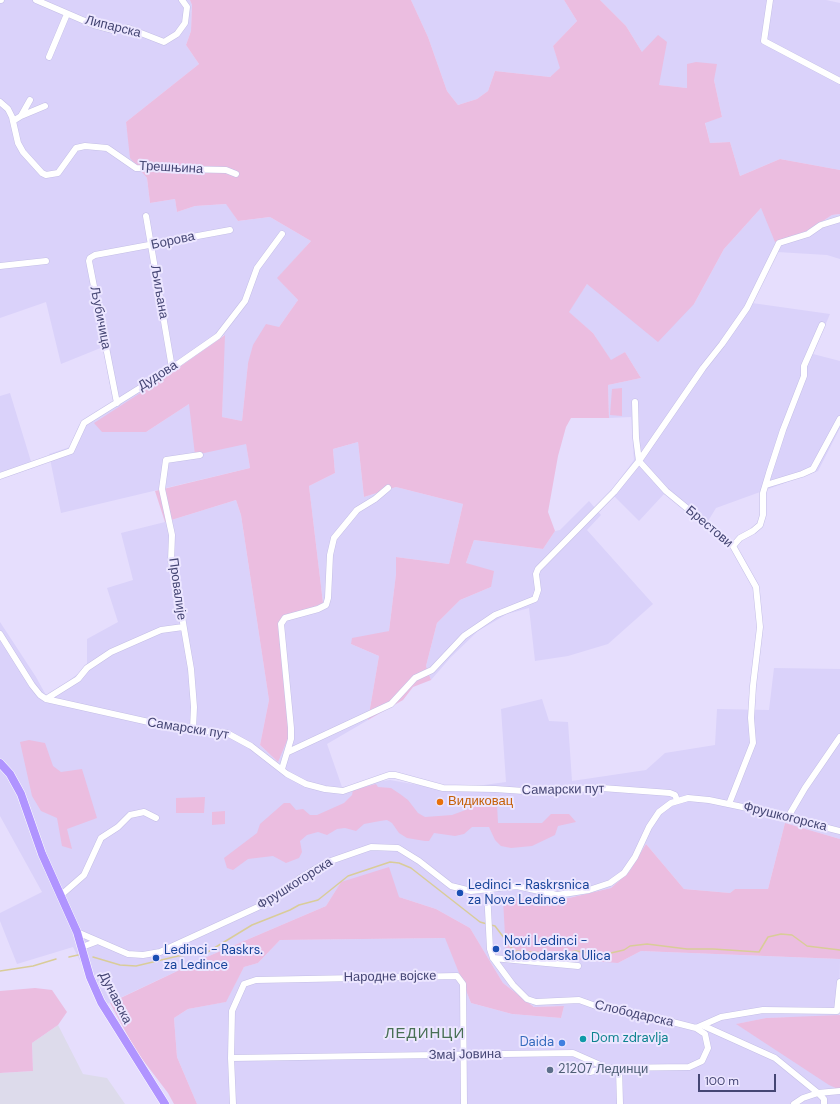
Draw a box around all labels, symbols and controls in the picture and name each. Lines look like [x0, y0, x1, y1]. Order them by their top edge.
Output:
street label: Липарска [83, 13, 143, 41]
street label: Трешњина [138, 159, 204, 177]
street label: Борова [150, 229, 196, 253]
street label: Љиљана [147, 264, 171, 320]
street label: Љубичица [86, 285, 114, 351]
street label: Дудова [135, 358, 181, 394]
street label: Брестови [682, 503, 736, 551]
street label: Провалије [165, 557, 189, 621]
street label: Самарски пут [146, 715, 230, 743]
street label: Самарски пут [522, 781, 604, 799]
place label: Видиковац [448, 794, 513, 810]
marker: Видиковац [435, 797, 445, 807]
street label: Фрушкогорска [742, 799, 828, 835]
street label: Фрушкогорска [255, 855, 335, 913]
place label: Ledinci - Raskrsnica za Nove Ledince [468, 878, 589, 909]
marker: Ledinci - Raskrsnica za Nove Ledince [455, 888, 465, 898]
place label: Novi Ledinci - Slobodarska Ulica [504, 934, 611, 965]
place label: Ledinci - Raskrs. za Ledince [164, 943, 263, 974]
marker: Novi Ledinci - Slobodarska Ulica [491, 944, 501, 954]
marker: Ledinci - Raskrs. za Ledince [151, 953, 161, 963]
street label: Народне војске [344, 968, 436, 986]
street label: Дунавска [95, 969, 135, 1027]
street label: Слободарска [593, 997, 675, 1031]
district label: ЛЕДИНЦИ [385, 1025, 465, 1043]
place label: Dom zdravlja [591, 1031, 668, 1047]
marker: Dom zdravlja [578, 1034, 588, 1044]
place label: Daida [520, 1035, 554, 1051]
marker: Daida [557, 1038, 567, 1048]
street label: Змај Јовина [429, 1047, 501, 1063]
place label: 21207 Лединци [558, 1062, 648, 1078]
marker: 21207 Лединци [545, 1065, 555, 1075]
scale bar [700, 1066, 778, 1092]
text: 100 m [705, 1073, 739, 1089]

